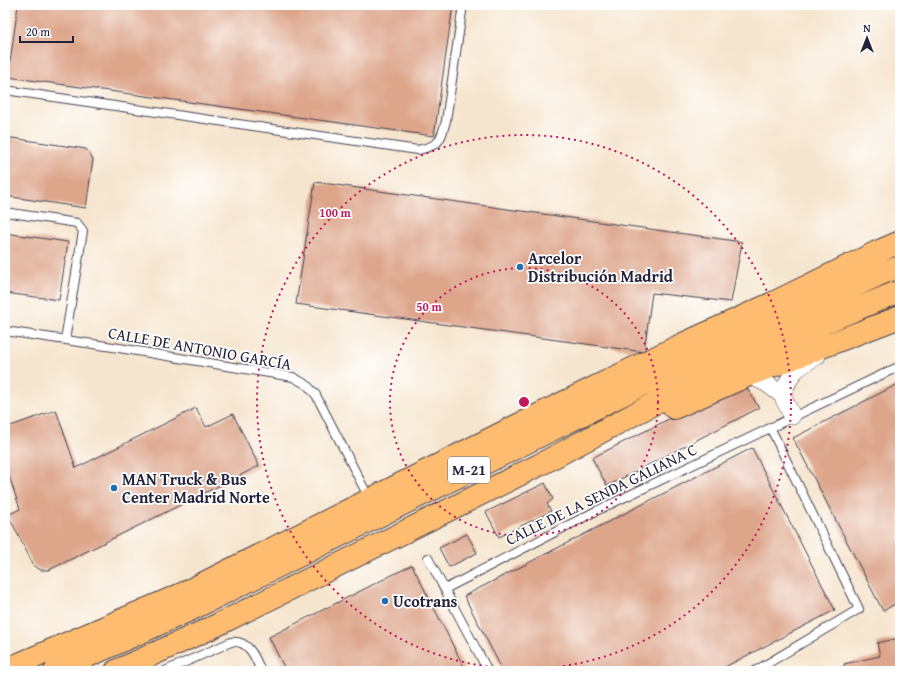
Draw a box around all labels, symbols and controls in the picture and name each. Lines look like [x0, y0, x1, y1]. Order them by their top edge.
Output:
scale bar [20, 18, 73, 44]
north arrow [847, 18, 887, 58]
text: N [863, 20, 871, 36]
text: 20 m [26, 23, 50, 40]
text: 100 m [319, 204, 352, 221]
place label: Arcelor Distribución Madrid [528, 246, 674, 288]
marker: Arcelor Distribución Madrid [515, 262, 525, 272]
text: 50 m [416, 298, 442, 315]
street label: CALLE DE ANTONIO GARCÍA [107, 320, 294, 376]
centre of rings [517, 395, 531, 409]
street label: CALLE DE LA SENDA GALIANA C [501, 437, 701, 551]
road number: M-21 [448, 457, 490, 483]
place label: MAN Truck & Bus Center Madrid Norte [122, 467, 270, 509]
marker: MAN Truck & Bus Center Madrid Norte [109, 483, 119, 493]
place label: Ucotrans [393, 589, 458, 613]
marker: Ucotrans [380, 596, 390, 606]

